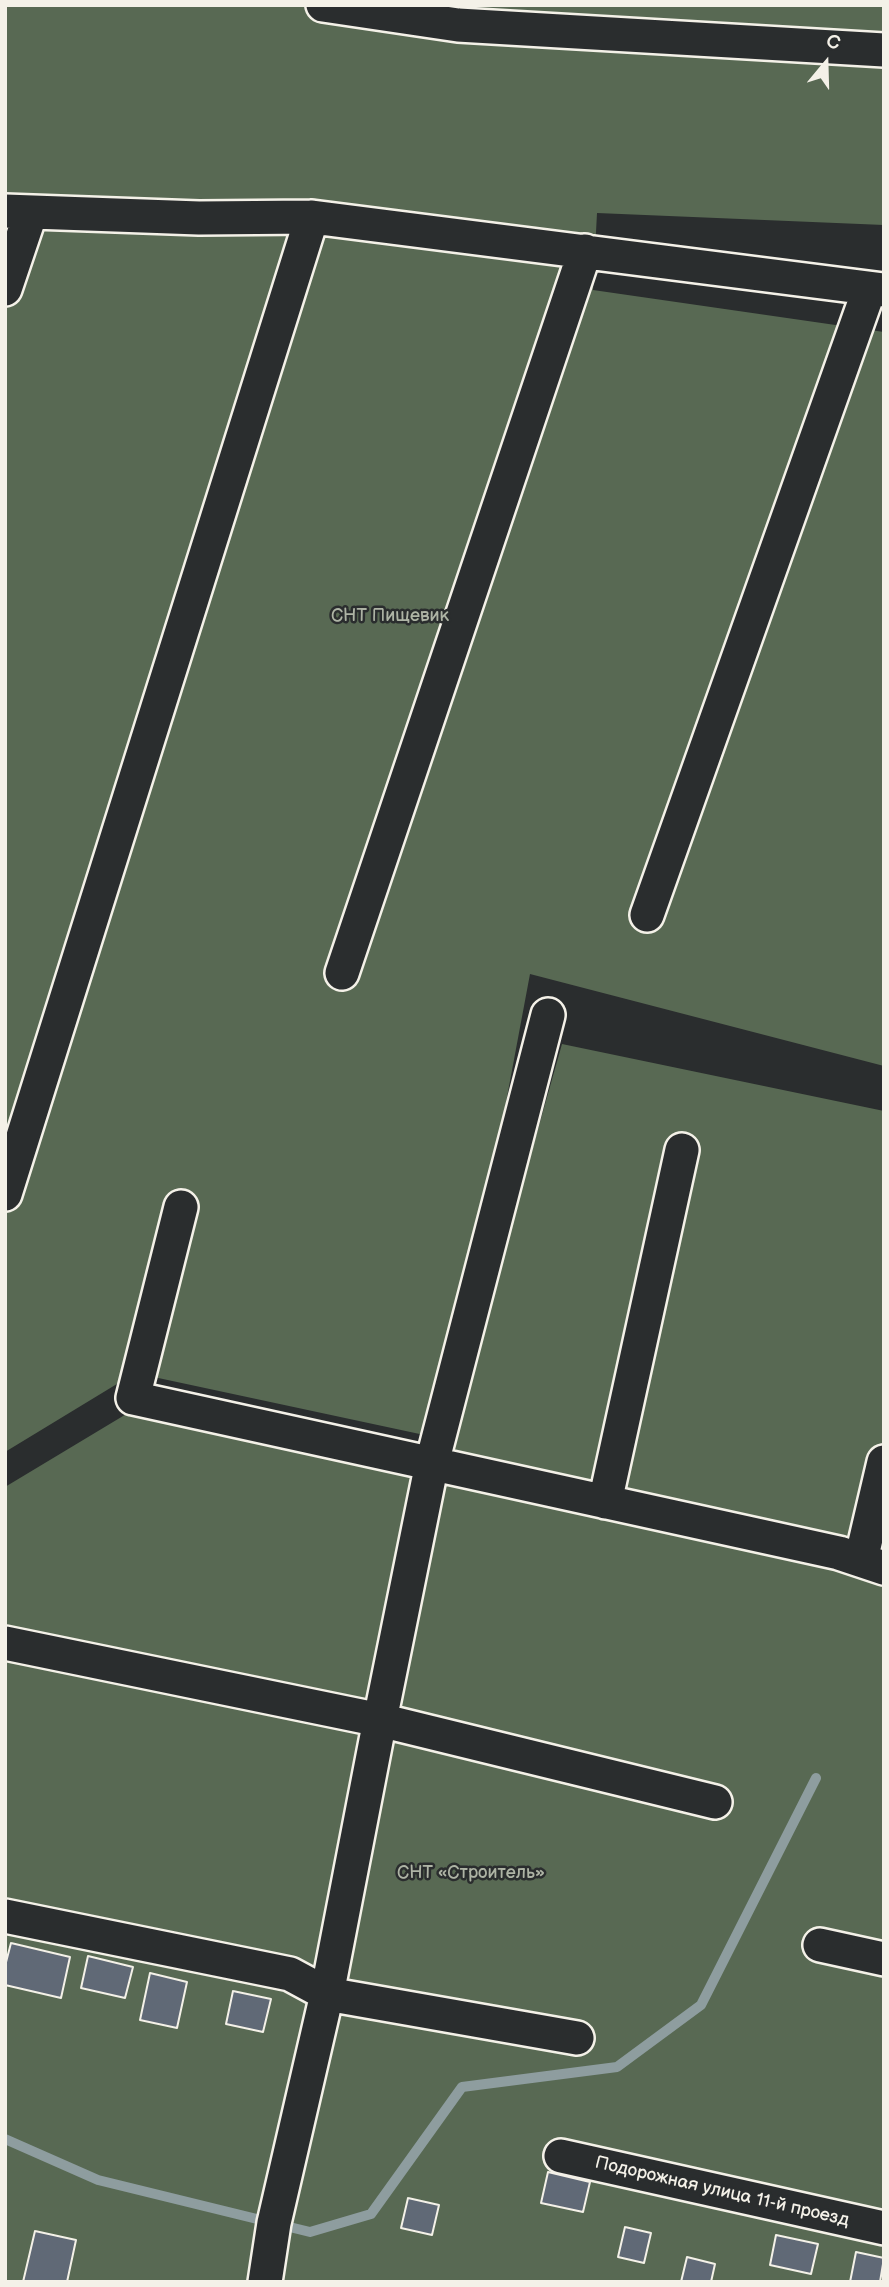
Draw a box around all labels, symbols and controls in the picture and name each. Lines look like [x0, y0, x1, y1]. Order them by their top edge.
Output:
north arrow [791, 28, 861, 98]
text: С [823, 30, 843, 56]
park label: СНТ Пищевик [331, 605, 449, 627]
park label: СНТ «Строитель» [397, 1862, 545, 1884]
street label: Подорожная улица 11-й проезд [593, 2152, 851, 2232]

